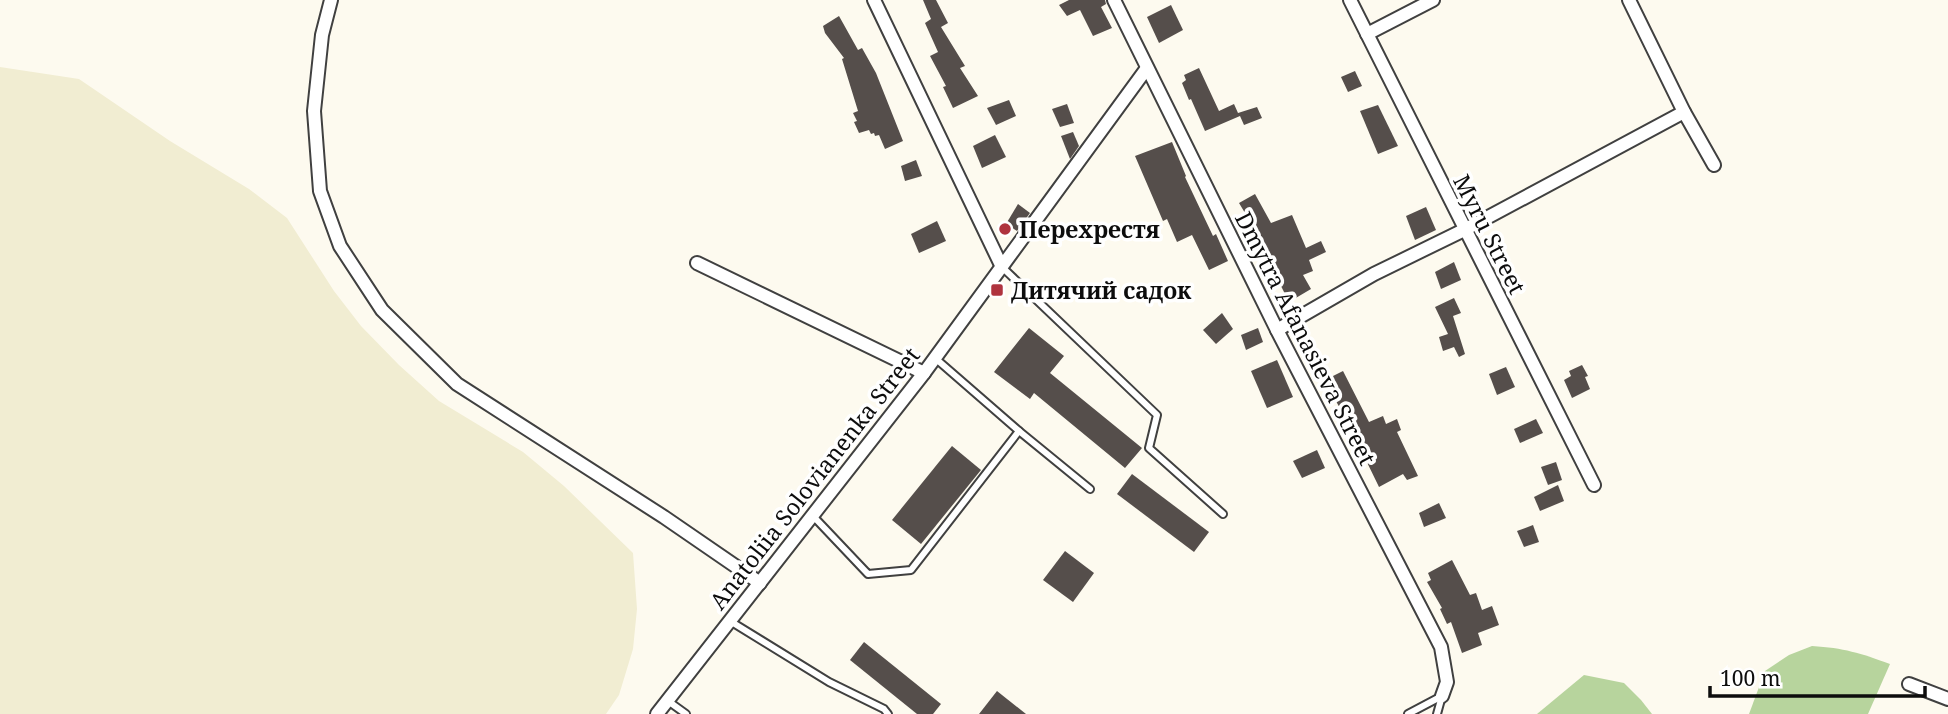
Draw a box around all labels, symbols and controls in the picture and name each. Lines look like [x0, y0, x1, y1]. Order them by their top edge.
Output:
street label: Myru Street [1446, 169, 1534, 299]
street label: Dmytra Afanasieva Street [1228, 206, 1384, 470]
place label: Перехрестя [1019, 213, 1160, 245]
marker: Перехрестя [997, 221, 1013, 237]
place label: Дитячий садок [1011, 274, 1192, 306]
marker: Дитячий садок [989, 282, 1005, 298]
street label: Anatoliia Solovianenka Street [702, 340, 926, 616]
scale bar [1710, 654, 1925, 698]
text: 100 m [1720, 664, 1781, 692]

